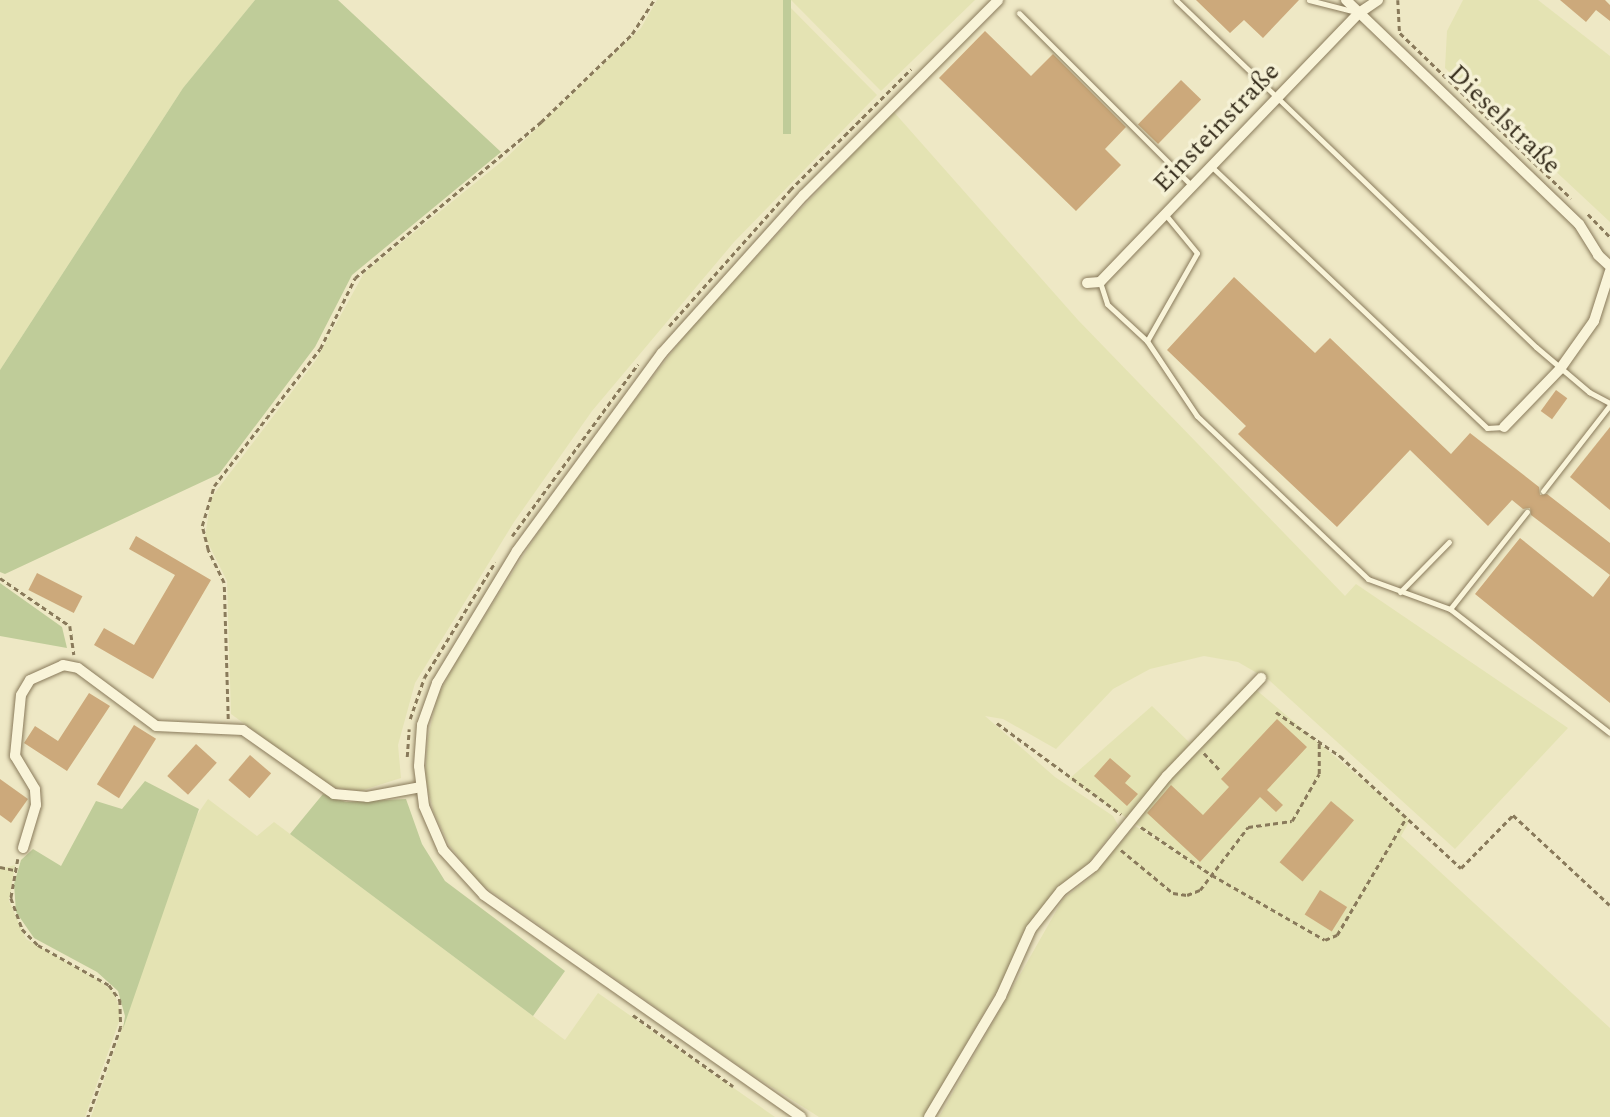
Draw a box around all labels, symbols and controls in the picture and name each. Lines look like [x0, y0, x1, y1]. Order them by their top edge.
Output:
street label: Einsteinstraße [1147, 57, 1287, 199]
street label: Dieselstraße [1441, 59, 1567, 181]

